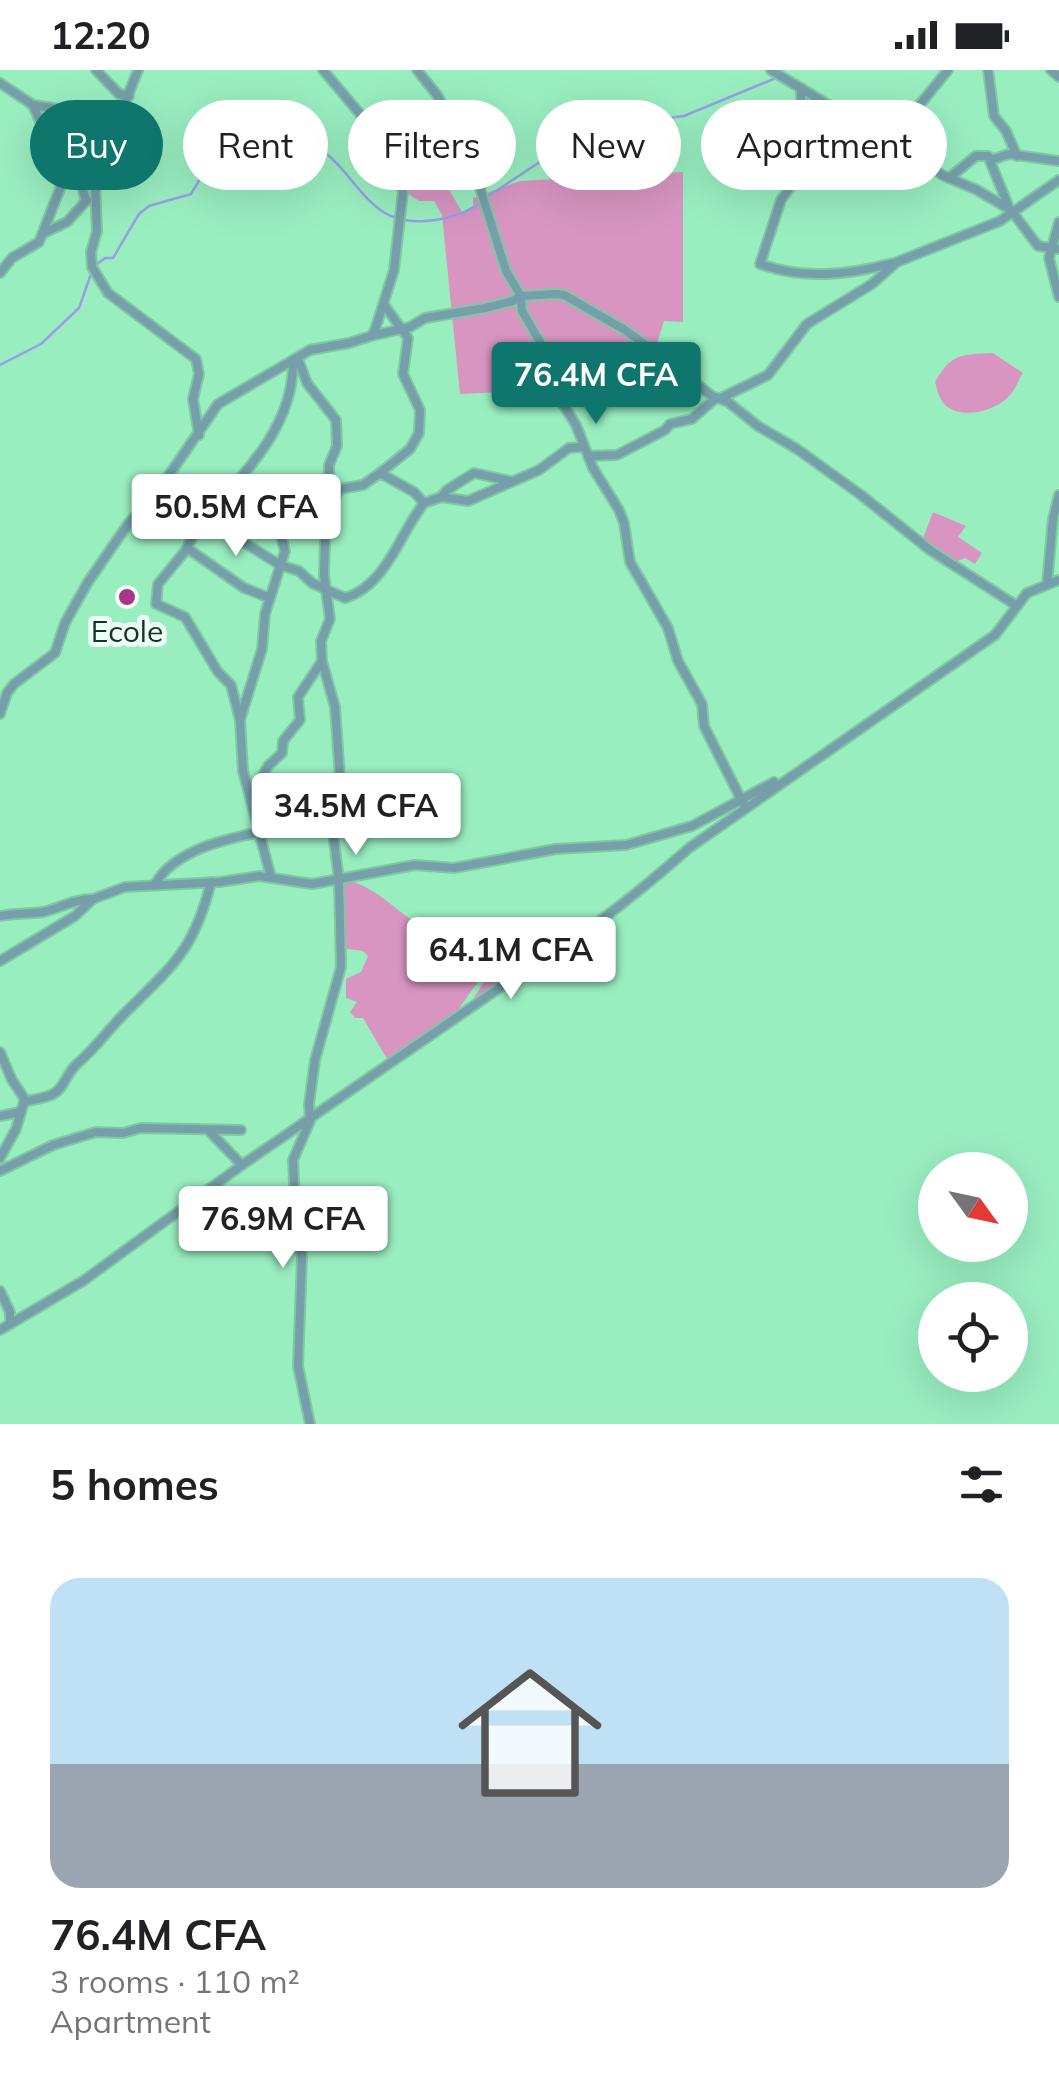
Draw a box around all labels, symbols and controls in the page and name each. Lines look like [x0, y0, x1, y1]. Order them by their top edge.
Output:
text: 12:20 [50, 11, 151, 59]
chip: Buy [30, 100, 163, 190]
chip: Rent [183, 100, 328, 190]
chip: Filters [348, 100, 516, 190]
chip: New [536, 100, 681, 190]
chip: Apartment [701, 100, 947, 190]
pin: 76.4M CFA [482, 342, 710, 427]
text: 76.4M CFA [514, 354, 678, 394]
pin: 50.5M CFA [122, 474, 350, 559]
text: 50.5M CFA [154, 486, 318, 526]
marker: Ecole [116, 586, 138, 608]
place label: Ecole [91, 612, 163, 650]
pin: 34.5M CFA [242, 773, 470, 858]
text: 34.5M CFA [274, 785, 438, 825]
pin: 64.1M CFA [397, 917, 625, 1002]
text: 64.1M CFA [429, 929, 593, 969]
north arrow [918, 1152, 1028, 1262]
map controls [918, 1152, 1028, 1392]
pin: 76.9M CFA [169, 1186, 397, 1271]
text: 76.9M CFA [201, 1198, 365, 1238]
button: locate [918, 1282, 1028, 1392]
icon: filters [954, 1457, 1009, 1512]
text: 5 homes [50, 1458, 219, 1511]
icon: home [440, 1643, 620, 1823]
text: 76.4M CFA [50, 1908, 266, 1961]
text: 3 rooms · 110 m² [50, 1961, 300, 2001]
text: Apartment [50, 2001, 211, 2041]

